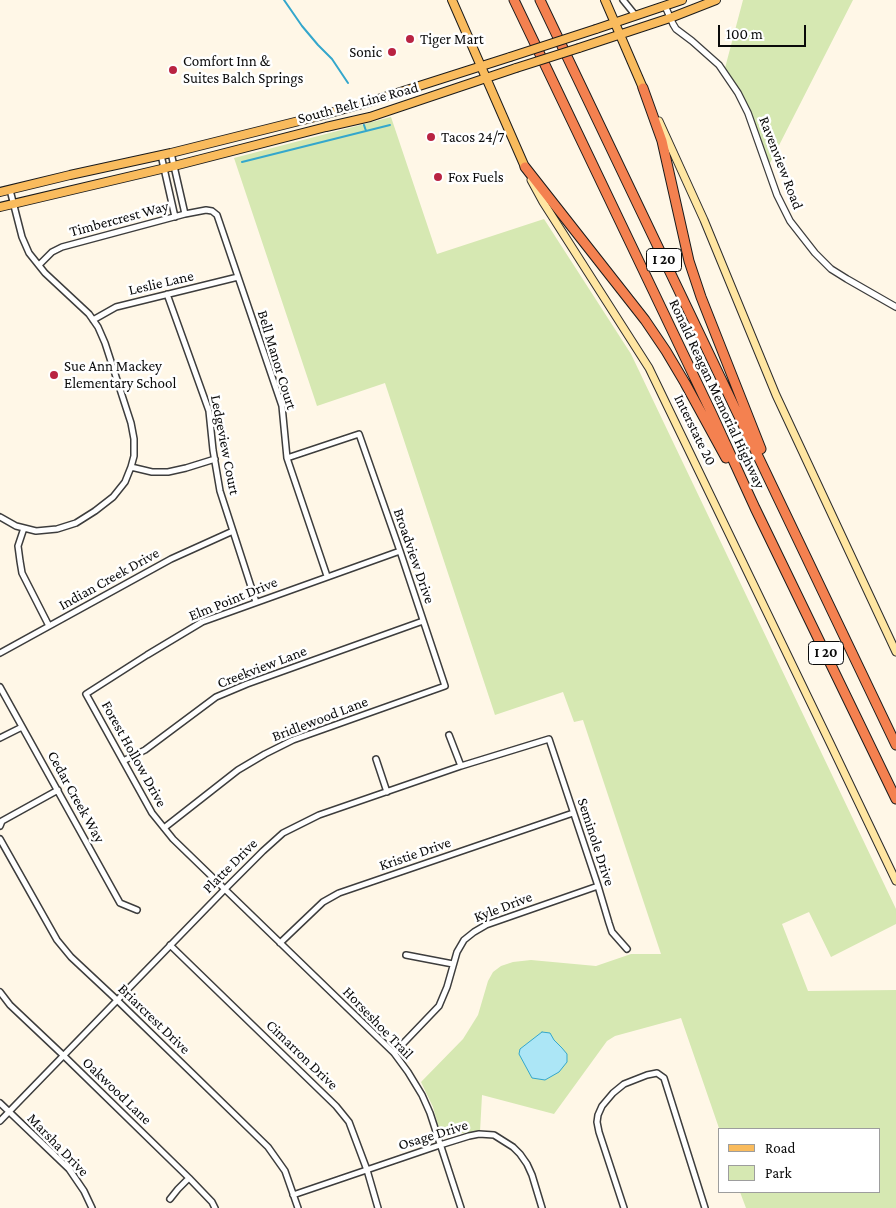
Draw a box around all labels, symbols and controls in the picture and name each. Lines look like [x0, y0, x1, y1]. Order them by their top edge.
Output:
scale bar [721, 15, 808, 47]
text: 100 m [726, 26, 763, 42]
place label: Tiger Mart [420, 30, 484, 48]
marker: Tiger Mart [404, 33, 416, 45]
place label: Sonic [349, 43, 382, 61]
marker: Sonic [386, 46, 398, 58]
place label: Comfort Inn & Suites Balch Springs [183, 52, 303, 87]
marker: Comfort Inn & Suites Balch Springs [167, 64, 179, 76]
street label: South Belt Line Road [296, 78, 420, 128]
street label: Ravenview Road [755, 114, 807, 212]
place label: Tacos 24/7 [441, 128, 505, 146]
marker: Tacos 24/7 [425, 131, 437, 143]
place label: Fox Fuels [448, 168, 504, 186]
marker: Fox Fuels [432, 171, 444, 183]
street label: Timbercrest Way [67, 197, 171, 241]
road number: I 20 [646, 248, 682, 272]
street label: Leslie Lane [127, 267, 195, 299]
street label: Ronald Reagan Memorial Highway [665, 296, 769, 492]
street label: Bell Manor Court [253, 308, 301, 412]
place label: Sue Ann Mackey Elementary School [64, 357, 176, 392]
marker: Sue Ann Mackey Elementary School [48, 369, 60, 381]
street label: Interstate 20 [670, 391, 720, 469]
street label: Ledgeview Court [206, 393, 244, 497]
street label: Broadview Drive [389, 506, 439, 606]
street label: Indian Creek Drive [56, 544, 162, 614]
street label: Elm Point Drive [186, 573, 280, 625]
road number: I 20 [808, 641, 844, 664]
street label: Creekview Lane [215, 642, 309, 692]
street label: Bridlewood Lane [269, 692, 371, 746]
street label: Forest Hollow Drive [97, 698, 171, 810]
street label: Cedar Creek Way [43, 748, 109, 846]
street label: Seminole Drive [573, 796, 619, 888]
street label: Kristie Drive [377, 833, 453, 875]
street label: Platte Drive [199, 835, 261, 897]
street label: Kyle Drive [471, 888, 535, 926]
street label: Briarcrest Drive [114, 980, 194, 1058]
street label: Horseshoe Trail [339, 983, 417, 1063]
street label: Cimarron Drive [262, 1016, 342, 1094]
street label: Oakwood Lane [79, 1053, 155, 1129]
street label: Marsha Drive [23, 1110, 93, 1180]
street label: Osage Drive [396, 1116, 470, 1154]
legend [718, 1128, 881, 1193]
text: Road [765, 1140, 795, 1156]
text: Park [765, 1165, 792, 1181]

